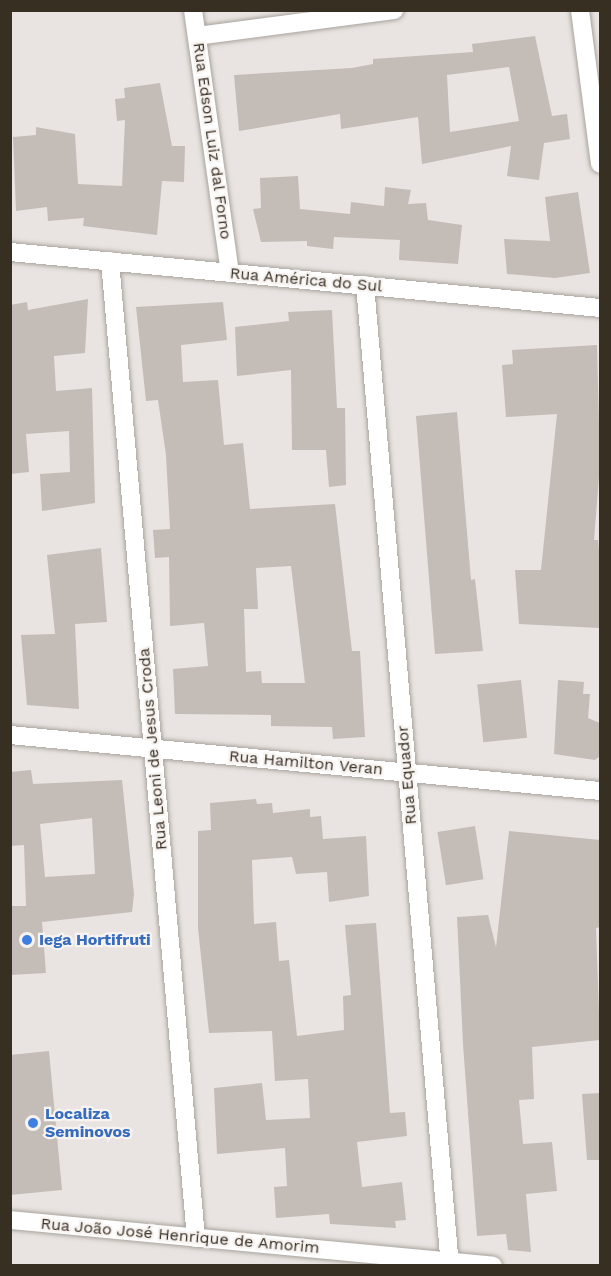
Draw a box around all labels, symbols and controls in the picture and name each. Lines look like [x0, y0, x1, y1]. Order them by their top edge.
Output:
street label: Rua Edson Luiz dal Forno [189, 41, 235, 241]
street label: Rua América do Sul [228, 264, 384, 296]
street label: Rua Leoni de Jesus Croda [135, 647, 171, 851]
street label: Rua Equador [393, 724, 421, 826]
street label: Rua Hamilton Veran [228, 747, 384, 779]
place label: Iega Hortifruti [39, 930, 151, 950]
marker: Iega Hortifruti [20, 933, 34, 947]
place label: Localiza Seminovos [45, 1104, 131, 1142]
marker: Localiza Seminovos [26, 1116, 40, 1130]
street label: Rua João José Henrique de Amorim [39, 1214, 321, 1258]

